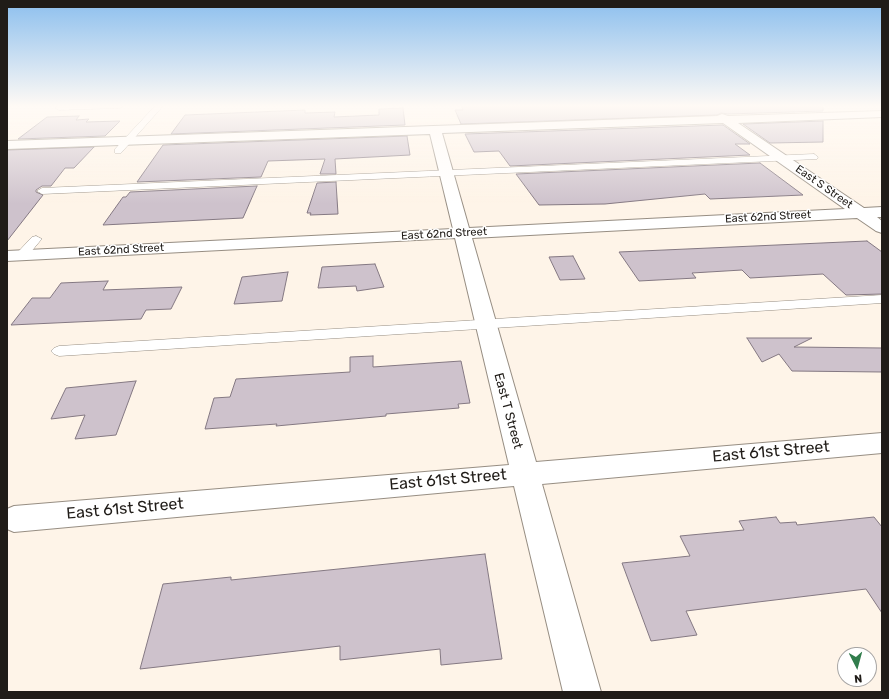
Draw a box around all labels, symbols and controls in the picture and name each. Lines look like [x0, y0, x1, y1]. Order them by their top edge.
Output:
street label: East S Street [793, 162, 855, 212]
street label: East 62nd Street [725, 208, 811, 226]
street label: East 62nd Street [401, 225, 487, 243]
street label: East 62nd Street [78, 241, 164, 259]
street label: East T Street [490, 371, 526, 451]
street label: East 61st Street [712, 437, 830, 467]
street label: East 61st Street [389, 465, 507, 495]
street label: East 61st Street [66, 494, 184, 524]
north arrow [837, 647, 877, 687]
text: N [854, 672, 863, 685]

